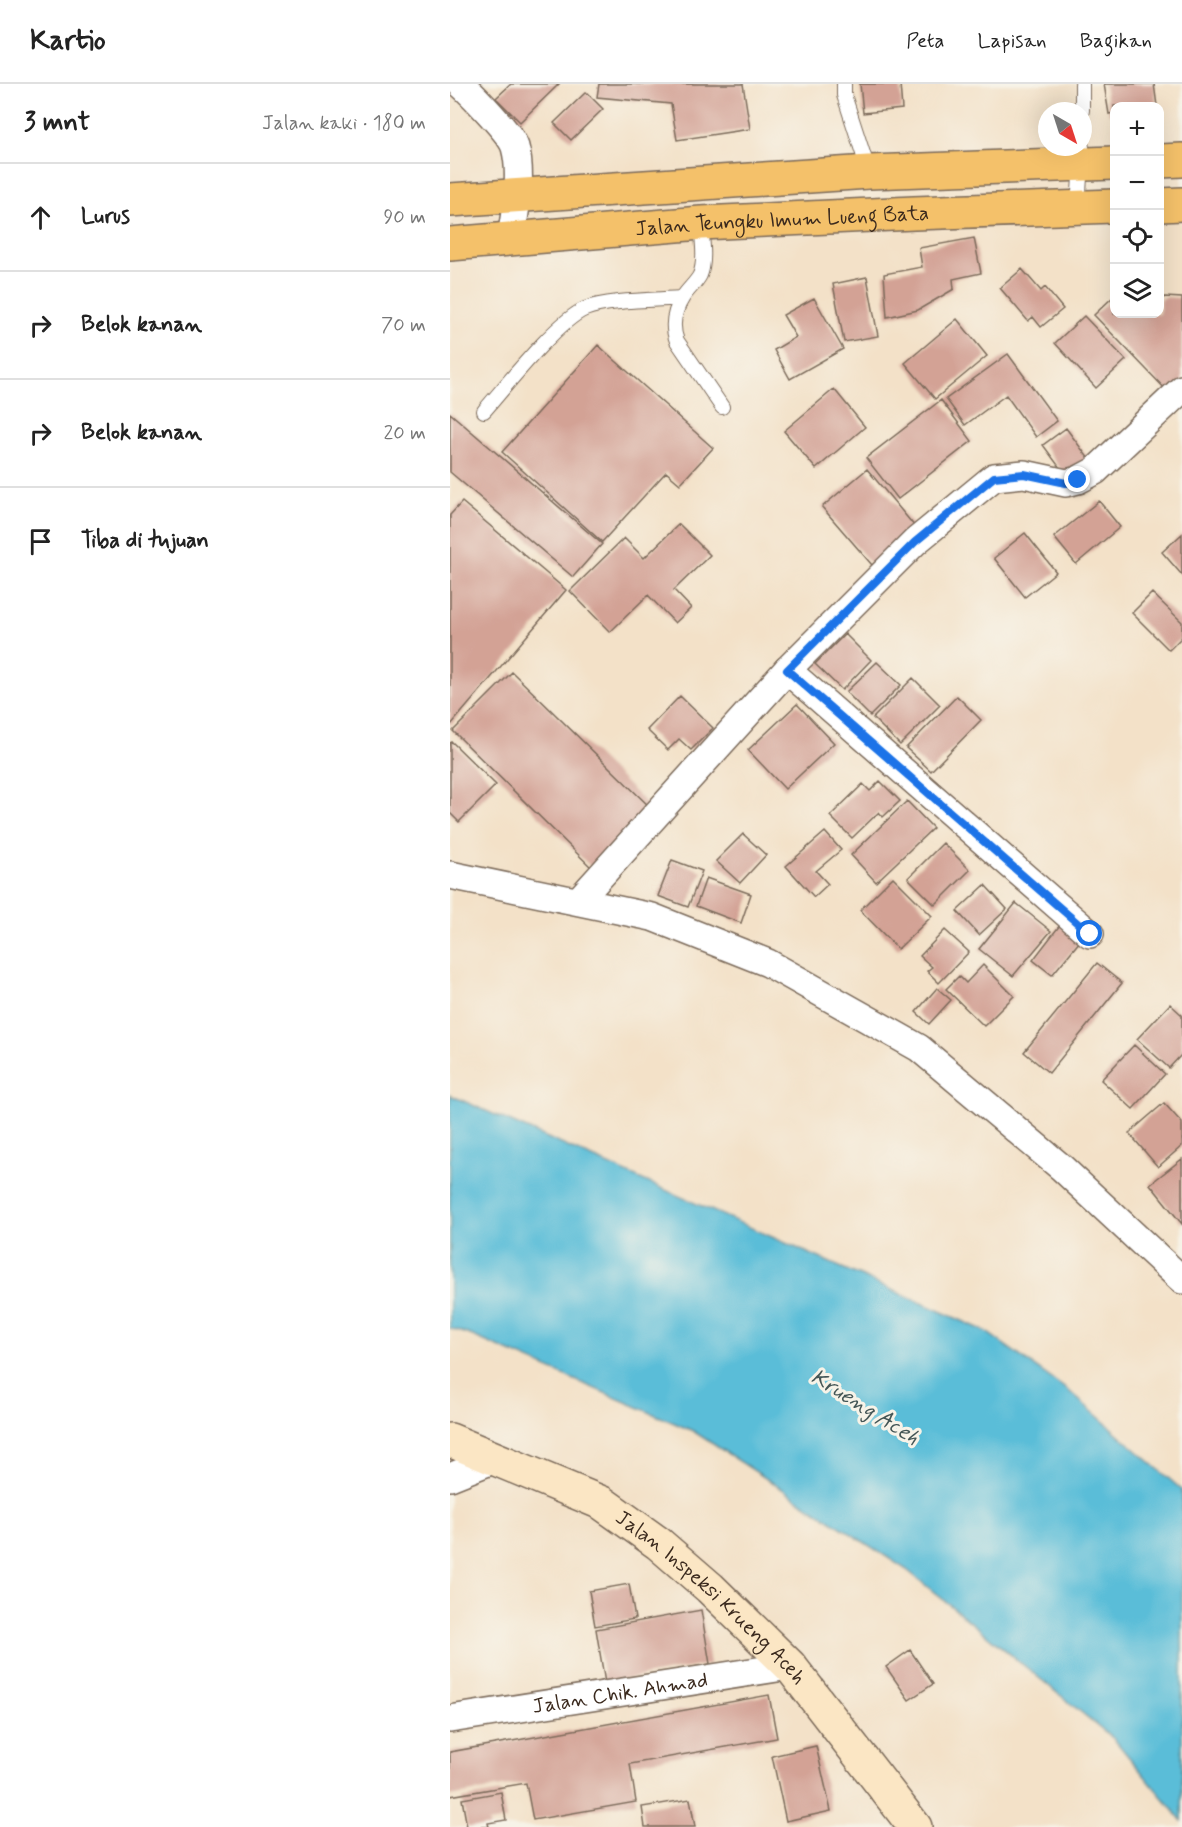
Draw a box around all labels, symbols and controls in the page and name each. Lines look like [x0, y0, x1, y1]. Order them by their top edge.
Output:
text: Kartio [30, 23, 106, 60]
text: Peta [906, 27, 945, 55]
text: Lapisan [978, 27, 1047, 55]
text: Bagikan [1080, 27, 1152, 55]
north arrow [1038, 102, 1092, 156]
map controls [1110, 102, 1164, 318]
button: + [1110, 102, 1164, 156]
text: 3 mnt [24, 106, 90, 140]
text: Jalan kaki · 180 m [262, 110, 426, 137]
button: − [1110, 156, 1164, 210]
street label: Jalan Teungku Imum Lueng Bata [634, 199, 930, 243]
icon: ahead [24, 201, 57, 234]
text: Lurus [81, 203, 130, 231]
text: 90 m [383, 204, 426, 231]
button: locate [1110, 210, 1164, 264]
button: layers [1110, 264, 1164, 318]
icon: right [24, 309, 57, 342]
text: Belok kanan [81, 311, 202, 339]
text: 70 m [381, 312, 426, 339]
icon: right [24, 417, 57, 450]
text: Belok kanan [81, 419, 202, 447]
text: 20 m [383, 420, 426, 447]
route end [1064, 466, 1090, 492]
icon: arrive [24, 525, 57, 558]
text: Tiba di tujuan [81, 527, 209, 555]
route start [1076, 920, 1102, 946]
water label: Krueng Aceh [805, 1363, 924, 1453]
street label: Jalan Inspeksi Krueng Aceh [610, 1504, 812, 1691]
street label: Jalan Chik. Ahmad [531, 1666, 710, 1721]

